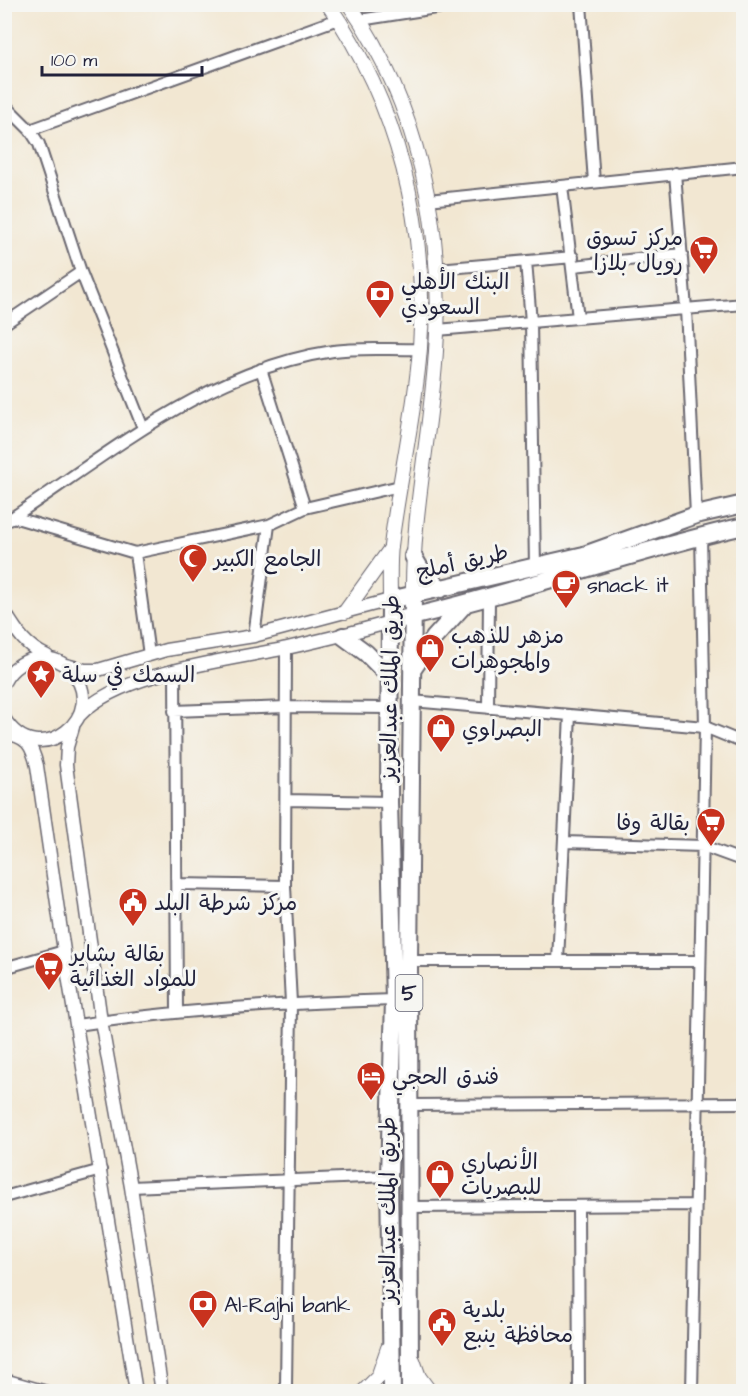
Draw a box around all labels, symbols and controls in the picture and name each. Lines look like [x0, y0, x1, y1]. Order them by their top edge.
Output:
scale bar [42, 39, 202, 77]
text: 100 m [51, 48, 97, 73]
place label: مركز تسوق رويال بلازا [586, 223, 683, 279]
supermarket icon: مركز تسوق رويال بلازا [688, 234, 720, 276]
place label: البنك الأهلي السعودي [401, 266, 509, 323]
bank icon: البنك الأهلي السعودي [364, 278, 396, 320]
street label: طريق أملج [413, 537, 512, 588]
mosque icon: الجامع الكبير [177, 542, 209, 584]
place label: الجامع الكبير [212, 544, 321, 575]
cafe icon: snack it [550, 568, 582, 610]
place label: snack it [587, 570, 669, 601]
street label: طريق الملك عبدالعزيز [373, 594, 408, 784]
place label: مزهر للذهب والمجوهرات [451, 621, 564, 677]
shop icon: مزهر للذهب والمجوهرات [414, 632, 446, 674]
place icon: السمك في سلة [25, 658, 57, 700]
place label: السمك في سلة [62, 660, 195, 691]
shop icon: البصراوي [425, 712, 457, 754]
place label: البصراوي [462, 714, 542, 745]
supermarket icon: بقالة وفا [695, 806, 727, 848]
place label: بقالة وفا [616, 808, 690, 839]
public building icon: مركز شرطة البلد [117, 886, 149, 928]
place label: مركز شرطة البلد [154, 888, 297, 919]
place label: بقالة بشاير للمواد الغذائية [68, 939, 197, 995]
supermarket icon: بقالة بشاير للمواد الغذائية [33, 950, 65, 992]
road number: 5 [396, 975, 422, 1011]
hotel icon: فندق الحجي [355, 1060, 387, 1102]
place label: فندق الحجي [392, 1062, 499, 1096]
street label: طريق الملك عبدالعزيز [373, 1117, 404, 1305]
place label: الأنصاري للبصريات [461, 1146, 541, 1203]
shop icon: الأنصاري للبصريات [424, 1158, 456, 1200]
bank icon: Al-Rajhi bank [187, 1288, 219, 1330]
place label: Al-Rajhi bank [224, 1290, 351, 1321]
place label: بلدية محافظة ينبع [463, 1295, 573, 1351]
public building icon: بلدية محافظة ينبع [426, 1306, 458, 1348]

